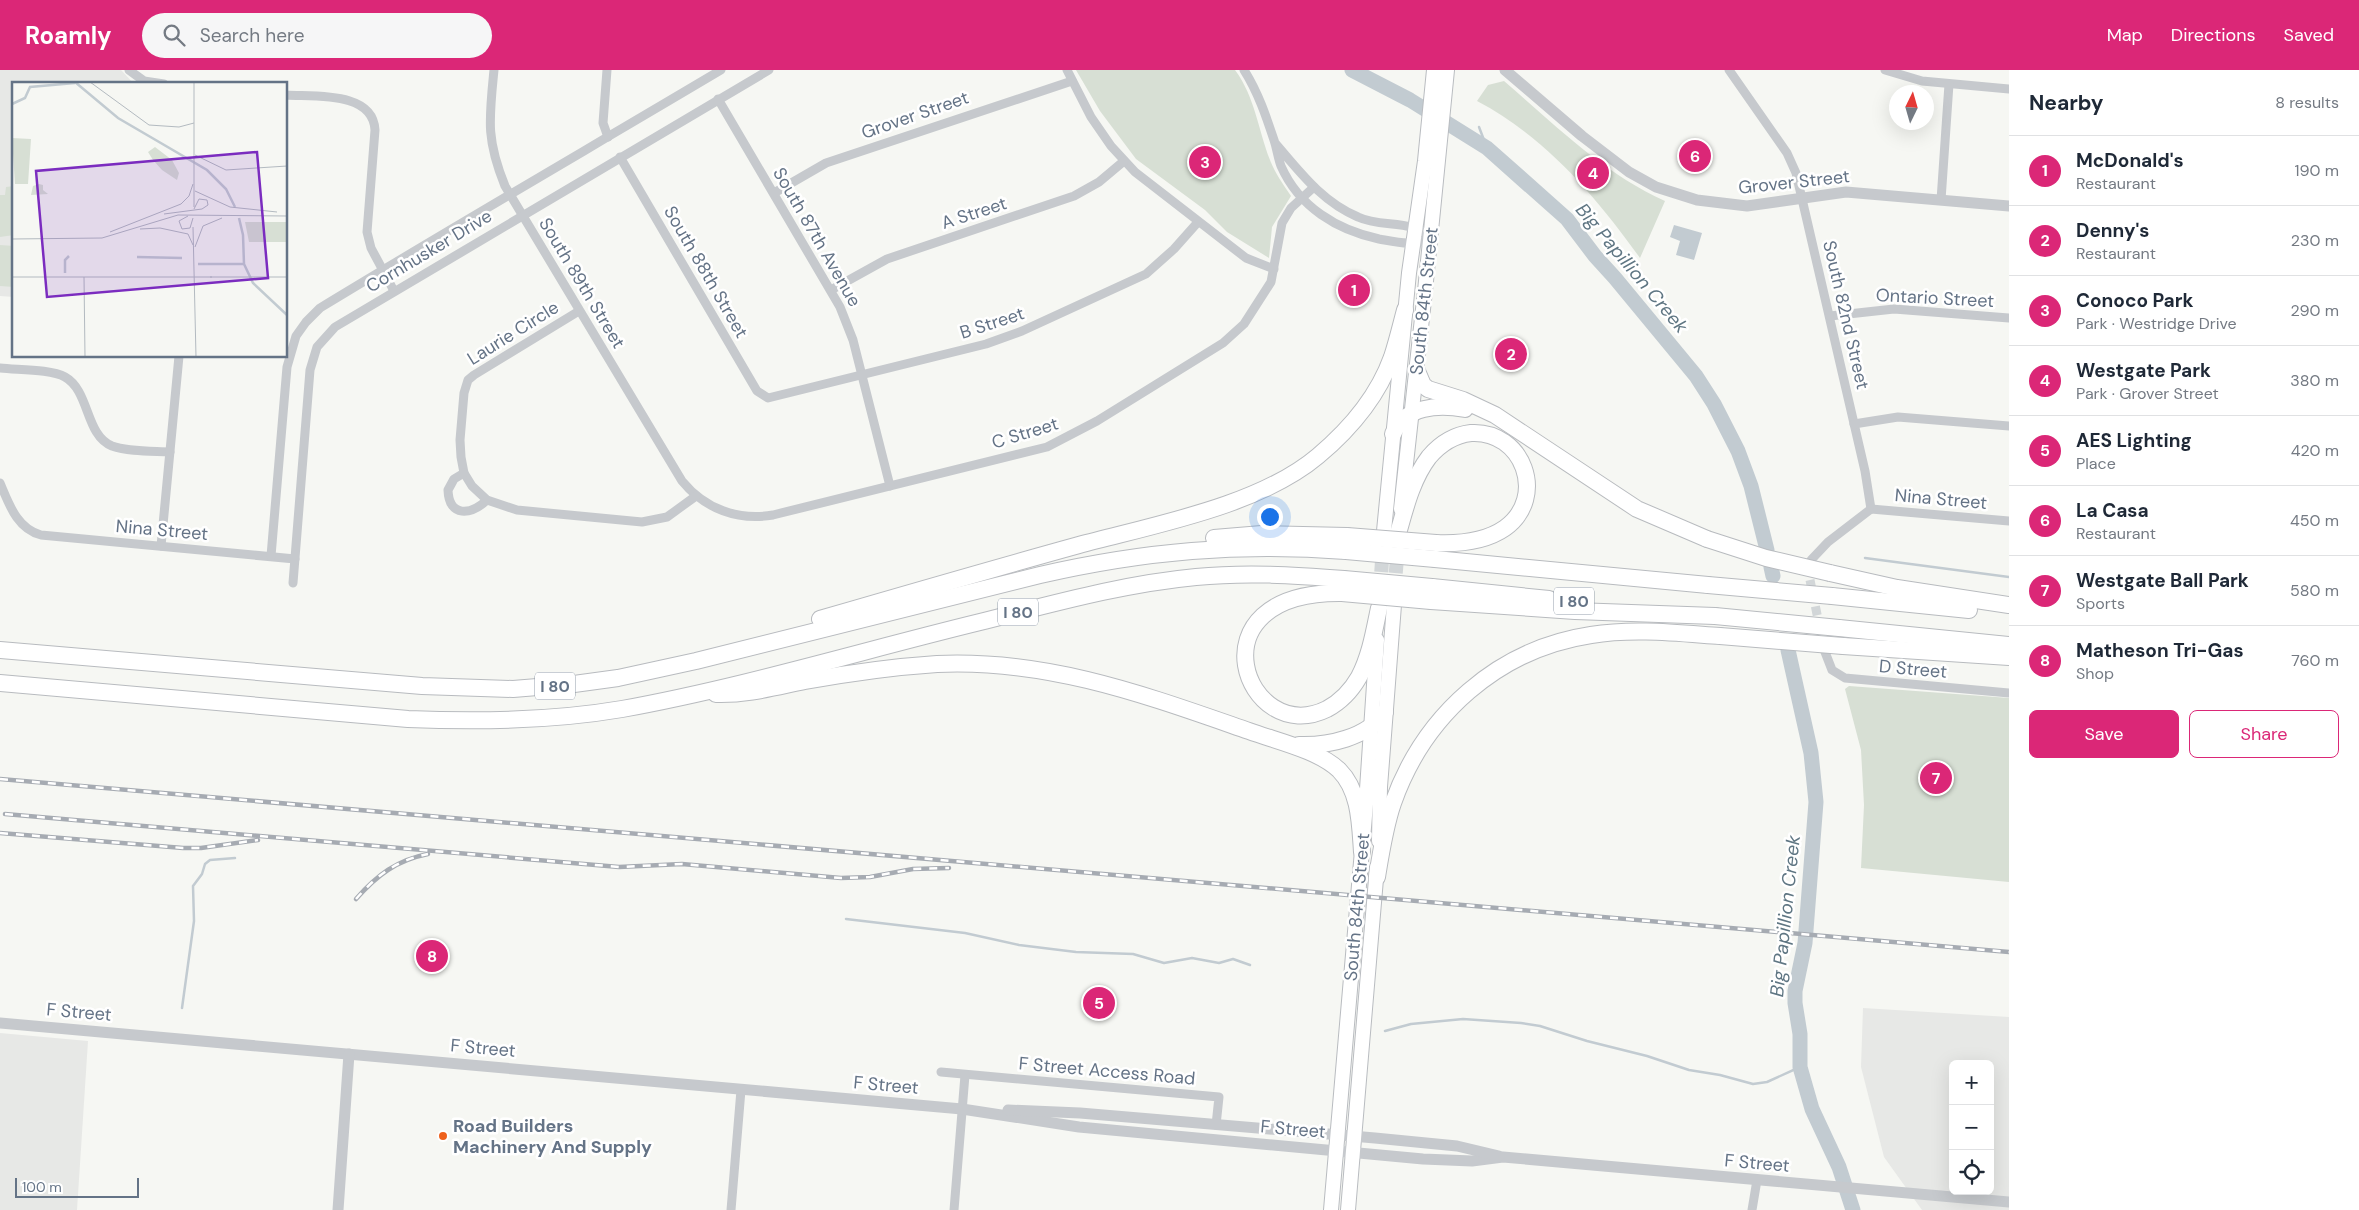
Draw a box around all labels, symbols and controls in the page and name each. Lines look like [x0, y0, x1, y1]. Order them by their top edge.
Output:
search box [142, 13, 492, 58]
text: Roamly [25, 20, 112, 51]
icon: search [160, 21, 188, 49]
text: Search here [200, 23, 304, 48]
text: Map [2107, 23, 2143, 47]
text: Directions [2171, 23, 2256, 47]
text: Saved [2284, 23, 2334, 47]
inset map [12, 82, 288, 358]
street label: Grover Street [858, 85, 972, 145]
north arrow [1889, 85, 1934, 130]
text: Nearby [2029, 89, 2103, 117]
text: 8 results [2275, 92, 2339, 113]
pin: 6 [1679, 137, 1711, 175]
pin: 3 [1189, 143, 1221, 181]
text: McDonald's [2076, 148, 2184, 173]
pin: 4 [1577, 154, 1609, 192]
text: 1 [2042, 160, 2048, 181]
text: 190 m [2295, 160, 2339, 181]
street label: South 87th Avenue [767, 163, 867, 311]
street label: Grover Street [1737, 164, 1851, 200]
text: Restaurant [2076, 173, 2156, 194]
street label: A Street [938, 191, 1010, 235]
water label: Big Papillion Creek [1570, 198, 1694, 338]
street label: South 88th Street [658, 202, 754, 342]
street label: Cornhusker Drive [362, 204, 496, 298]
street label: South 89th Street [533, 213, 631, 353]
text: Denny's [2076, 218, 2149, 243]
street label: South 84th Street [1404, 226, 1444, 376]
text: 2 [2040, 230, 2050, 251]
text: 230 m [2291, 230, 2339, 251]
street label: South 82nd Street [1817, 238, 1875, 392]
text: Restaurant [2076, 243, 2156, 264]
pin: 1 [1338, 271, 1370, 309]
street label: Ontario Street [1875, 283, 1995, 313]
text: Conoco Park [2076, 288, 2193, 313]
street label: Laurie Circle [463, 295, 563, 371]
text: 3 [2040, 300, 2050, 321]
text: 290 m [2290, 300, 2339, 321]
street label: B Street [957, 301, 1027, 345]
text: Park · Westridge Drive [2076, 313, 2237, 334]
pin: 2 [1495, 335, 1527, 373]
text: Westgate Park [2076, 358, 2211, 383]
text: 4 [2040, 370, 2050, 391]
text: 380 m [2290, 370, 2339, 391]
text: Park · Grover Street [2076, 383, 2219, 404]
street label: C Street [989, 411, 1061, 455]
text: AES Lighting [2076, 428, 2192, 453]
text: 5 [2040, 440, 2050, 461]
text: 420 m [2291, 440, 2339, 461]
text: Place [2076, 453, 2116, 474]
street label: Nina Street [1894, 483, 1988, 515]
text: La Casa [2076, 498, 2149, 523]
your location [1257, 504, 1283, 530]
text: 6 [2040, 510, 2050, 531]
text: 450 m [2290, 510, 2339, 531]
street label: Nina Street [115, 514, 209, 546]
text: Restaurant [2076, 523, 2156, 544]
text: Westgate Ball Park [2076, 568, 2249, 593]
text: 7 [2041, 580, 2049, 601]
text: 580 m [2290, 580, 2339, 601]
road number: I 80 [1554, 588, 1594, 614]
text: Sports [2076, 593, 2125, 614]
road number: I 80 [998, 598, 1038, 626]
text: Matheson Tri-Gas [2076, 638, 2244, 663]
text: 8 [2040, 650, 2050, 671]
text: 760 m [2291, 650, 2339, 671]
street label: D Street [1878, 654, 1948, 684]
text: Shop [2076, 663, 2114, 684]
road number: I 80 [535, 672, 575, 700]
button: Save [2029, 710, 2179, 758]
button: Share [2189, 710, 2339, 758]
pin: 7 [1920, 759, 1952, 797]
street label: South 84th Street [1339, 832, 1375, 982]
water label: Big Papillion Creek [1764, 834, 1806, 998]
pin: 8 [416, 937, 448, 975]
pin: 5 [1083, 984, 1115, 1022]
street label: F Street [45, 997, 113, 1027]
street label: F Street [449, 1033, 517, 1063]
street label: F Street Access Road [1018, 1051, 1196, 1091]
map controls [1949, 1060, 1994, 1195]
button: + [1949, 1060, 1994, 1105]
street label: F Street [852, 1070, 920, 1100]
button: − [1949, 1105, 1994, 1150]
place label: Road Builders Machinery And Supply [453, 1114, 652, 1159]
street label: F Street [1259, 1114, 1327, 1144]
marker: Road Builders Machinery And Supply [437, 1130, 449, 1142]
street label: F Street [1723, 1148, 1791, 1178]
button: locate [1949, 1150, 1994, 1195]
scale bar [15, 1175, 139, 1198]
text: 100 m [22, 1178, 62, 1196]

